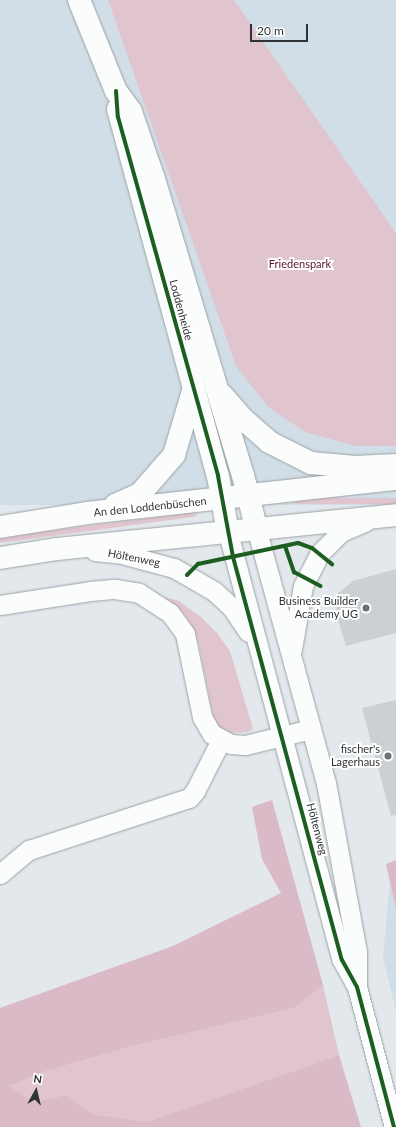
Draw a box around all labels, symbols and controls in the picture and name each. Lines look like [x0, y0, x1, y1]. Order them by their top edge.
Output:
scale bar [252, 16, 310, 42]
text: 20 m [257, 23, 284, 38]
park label: Friedenspark [269, 257, 331, 271]
street label: Loddenheide [167, 278, 195, 342]
street label: An den Loddenbüschen [93, 495, 207, 519]
street label: Höltenweg [107, 546, 161, 570]
place label: Business Builder Academy UG [279, 595, 358, 621]
marker: Business Builder Academy UG [361, 603, 371, 613]
place label: fischer's Lagerhaus [331, 743, 380, 769]
marker: fischer's Lagerhaus [383, 751, 393, 761]
street label: Höltenweg [304, 802, 330, 856]
north arrow [16, 1071, 56, 1111]
text: N [33, 1072, 43, 1086]

